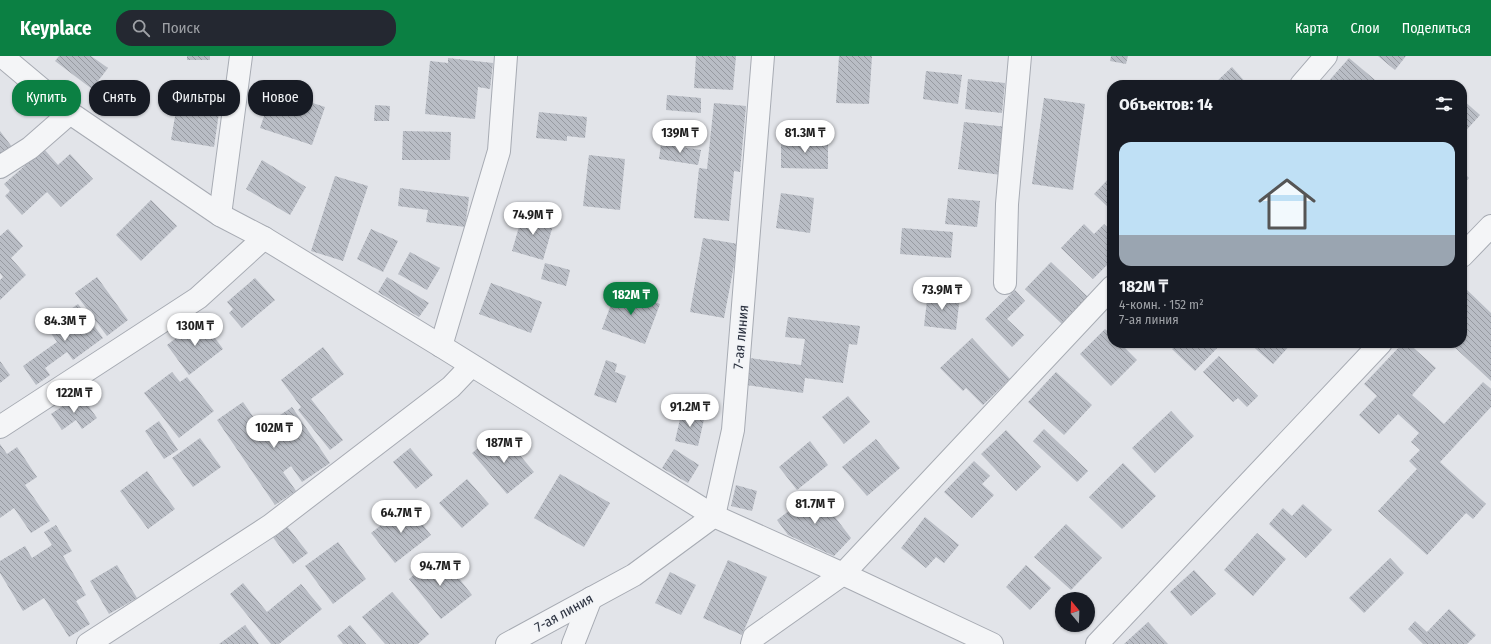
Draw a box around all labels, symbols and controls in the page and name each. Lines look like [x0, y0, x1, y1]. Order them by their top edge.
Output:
search box [116, 10, 396, 46]
text: Keyplace [20, 17, 92, 40]
icon: search [130, 17, 152, 39]
text: Поиск [162, 19, 200, 37]
text: Карта [1295, 20, 1329, 37]
text: Слои [1351, 20, 1380, 37]
text: Поделиться [1402, 20, 1471, 37]
chip: Купить [12, 80, 81, 116]
chip: Снять [89, 80, 150, 116]
chip: Фильтры [158, 80, 240, 116]
chip: Новое [248, 80, 313, 116]
icon: filters [1433, 93, 1455, 115]
text: Объектов: 14 [1119, 94, 1213, 115]
pin: 139M ₸ [647, 120, 713, 154]
pin: 81.3M ₸ [768, 120, 842, 154]
text: 139M ₸ [661, 125, 699, 140]
text: 81.3M ₸ [785, 125, 825, 140]
icon: home [1251, 168, 1323, 240]
pin: 74.9M ₸ [496, 202, 570, 236]
text: 74.9M ₸ [513, 207, 553, 222]
text: 182M ₸ [1119, 276, 1168, 297]
pin: 73.9M ₸ [905, 277, 979, 311]
pin: 182M ₸ [598, 282, 664, 316]
text: 73.9M ₸ [922, 282, 962, 297]
text: 182M ₸ [612, 287, 650, 302]
text: 4-комн. · 152 m² [1119, 297, 1204, 312]
street label: 7-ая линия [730, 304, 752, 370]
pin: 84.3M ₸ [28, 308, 102, 342]
text: 7-ая линия [1119, 312, 1179, 327]
text: 84.3M ₸ [44, 313, 86, 328]
pin: 130M ₸ [162, 313, 228, 347]
text: 130M ₸ [176, 318, 214, 333]
pin: 122M ₸ [41, 380, 107, 414]
text: 122M ₸ [56, 385, 92, 400]
pin: 91.2M ₸ [653, 394, 727, 428]
text: 91.2M ₸ [670, 399, 710, 414]
pin: 102M ₸ [241, 415, 307, 449]
text: 102M ₸ [255, 420, 293, 435]
pin: 187M ₸ [471, 430, 537, 464]
text: 187M ₸ [486, 435, 522, 450]
pin: 81.7M ₸ [778, 491, 852, 525]
text: 81.7M ₸ [795, 496, 835, 511]
pin: 64.7M ₸ [364, 500, 438, 534]
text: 64.7M ₸ [380, 505, 422, 520]
pin: 94.7M ₸ [403, 553, 477, 587]
text: 94.7M ₸ [420, 558, 460, 573]
street label: 7-ая линия [532, 590, 596, 636]
north arrow [1055, 592, 1095, 632]
map controls [1055, 592, 1095, 632]

